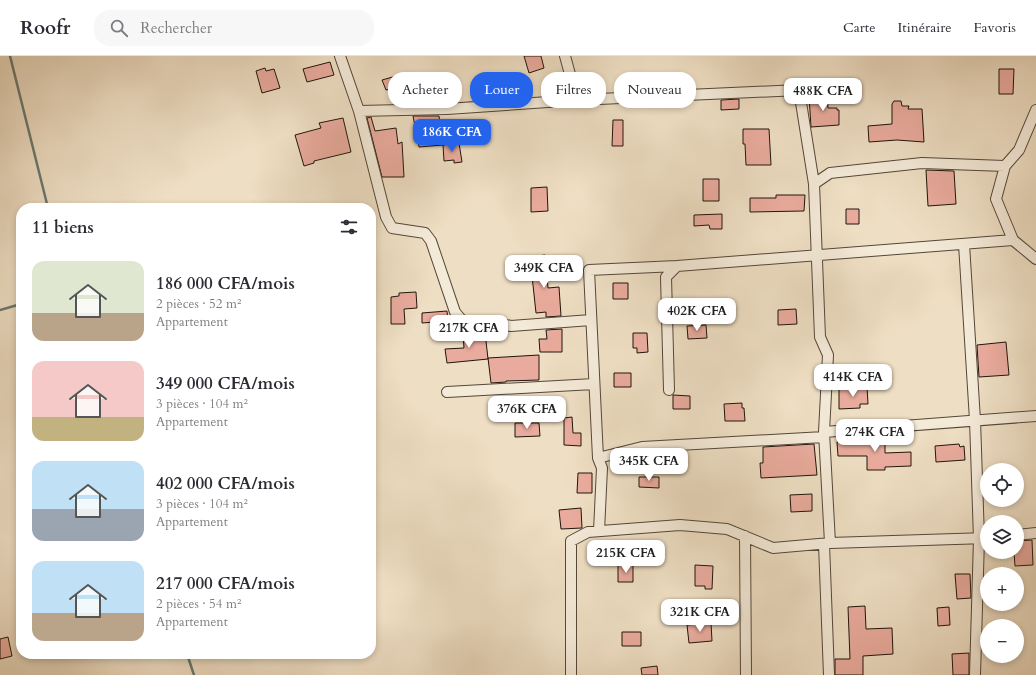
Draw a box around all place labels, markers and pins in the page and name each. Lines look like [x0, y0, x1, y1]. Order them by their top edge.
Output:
pin: 488K CFA [782, 78, 864, 112]
pin: 186K CFA [411, 119, 493, 153]
pin: 349K CFA [503, 255, 585, 289]
pin: 402K CFA [656, 298, 738, 332]
pin: 217K CFA [428, 315, 510, 349]
pin: 414K CFA [812, 364, 894, 398]
pin: 376K CFA [486, 396, 568, 430]
pin: 274K CFA [834, 419, 916, 453]
pin: 345K CFA [608, 448, 690, 482]
pin: 215K CFA [585, 540, 667, 574]
pin: 321K CFA [659, 599, 741, 633]

